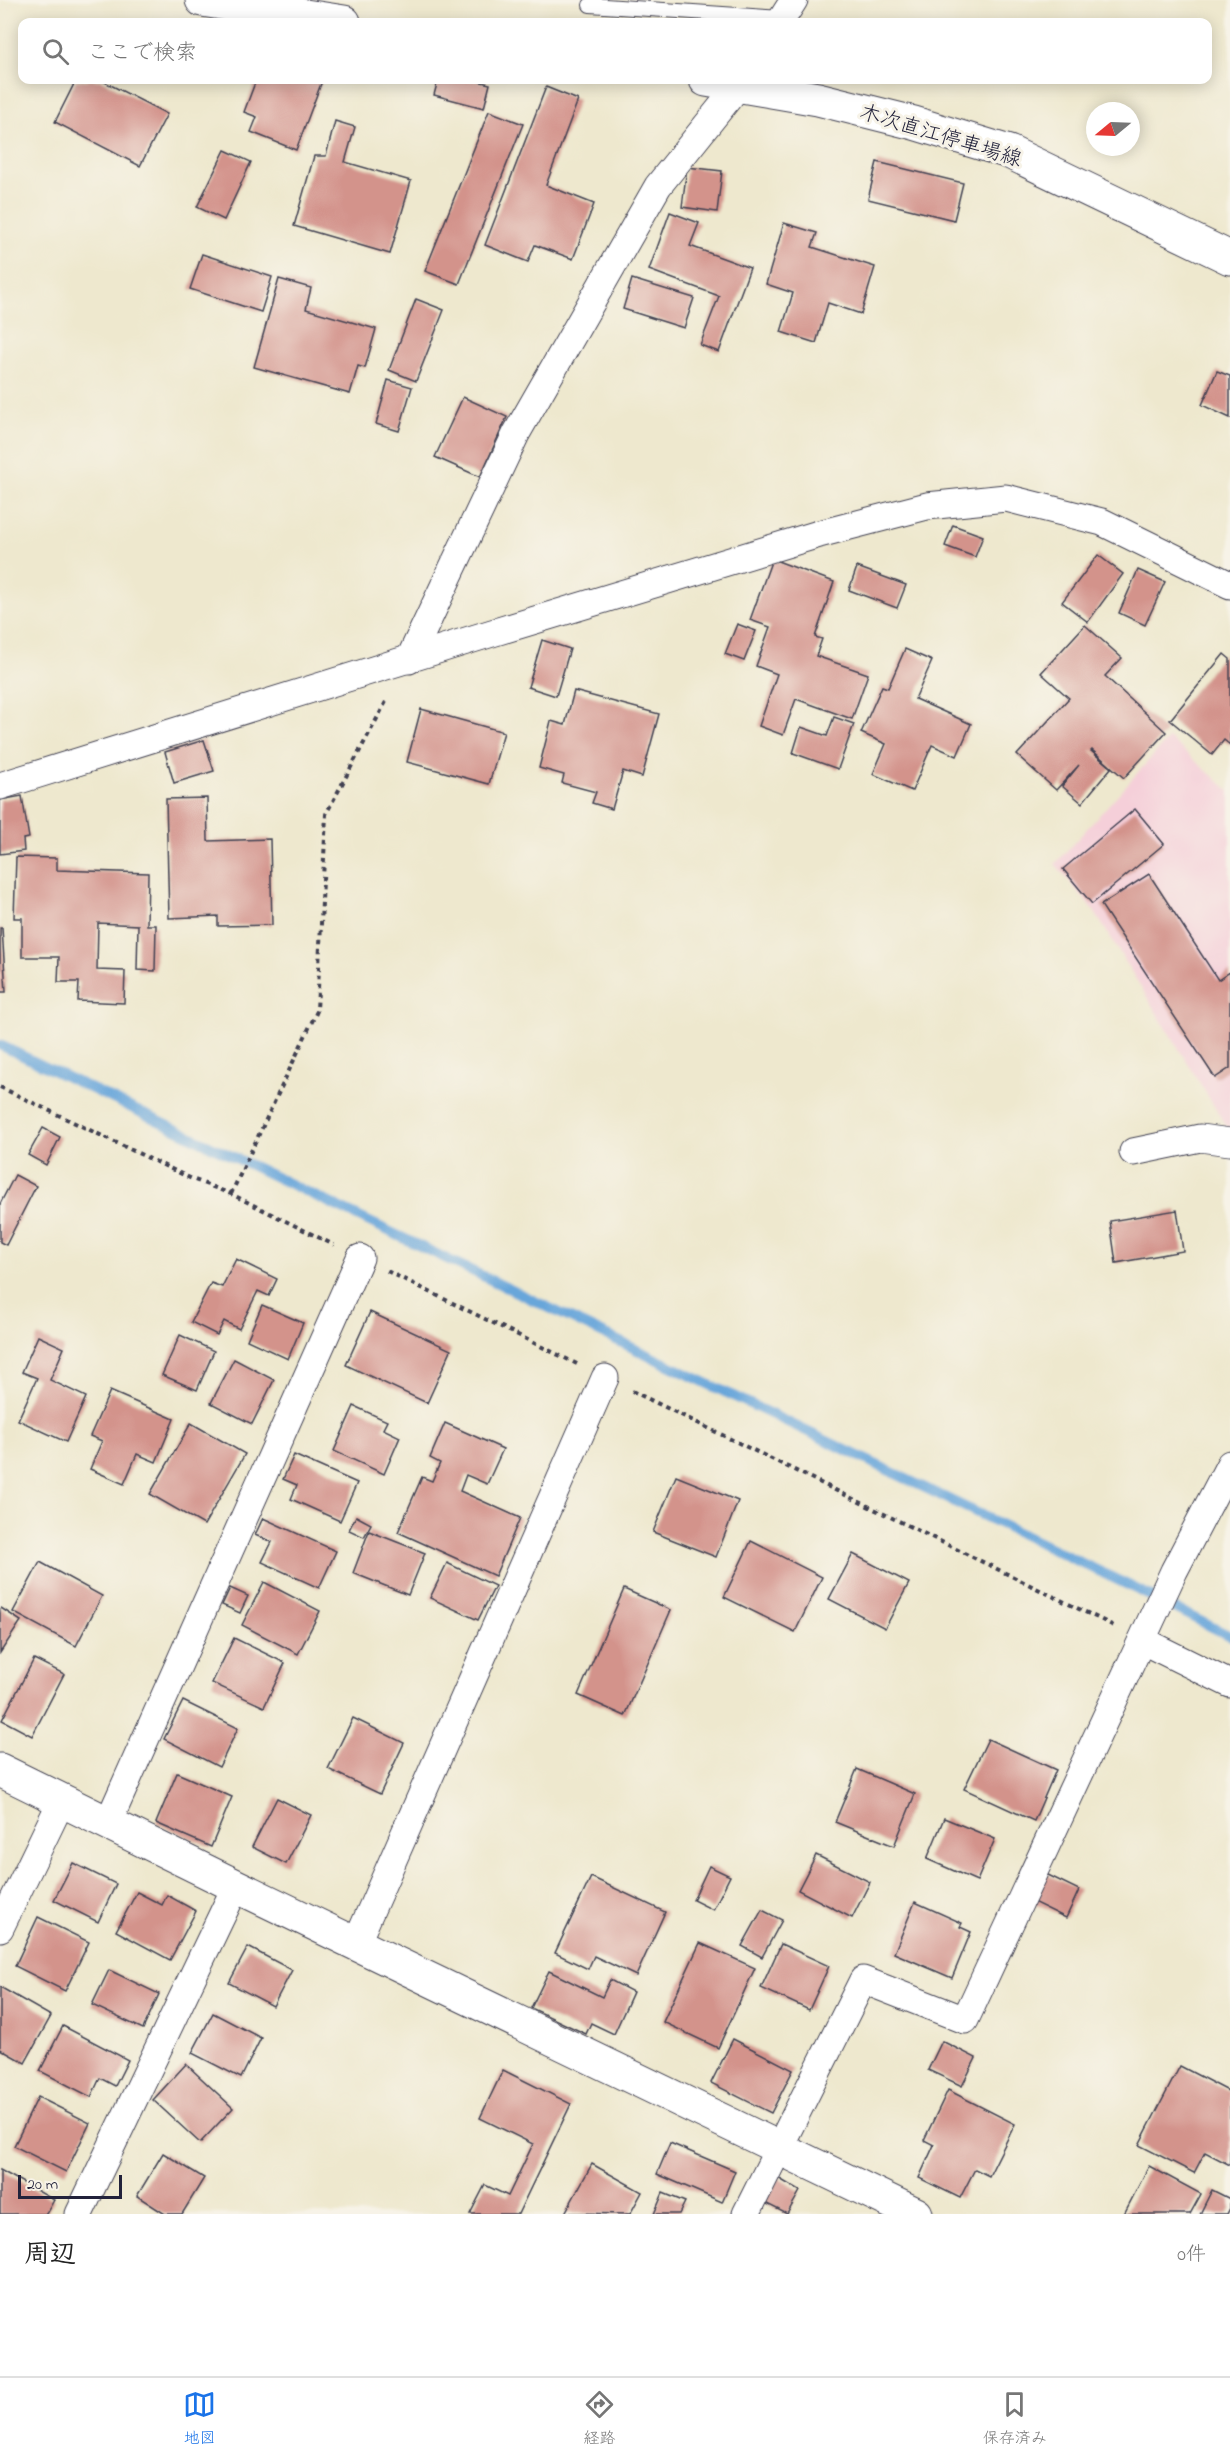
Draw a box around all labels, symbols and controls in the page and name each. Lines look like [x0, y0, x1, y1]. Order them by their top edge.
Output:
search box [18, 18, 1212, 84]
icon: search [39, 35, 72, 68]
text: ここで検索 [87, 38, 197, 70]
street label: 木次直江停車場線 [856, 98, 1025, 176]
north arrow [1086, 102, 1140, 156]
scale bar [18, 2172, 122, 2200]
text: 20 m [27, 2173, 58, 2197]
text: 周辺 [24, 2237, 76, 2275]
text: 0件 [1177, 2241, 1206, 2270]
tab: 地図 [183, 2388, 216, 2451]
tab: 経路 [583, 2388, 616, 2451]
tab: 保存済み [983, 2388, 1047, 2451]

